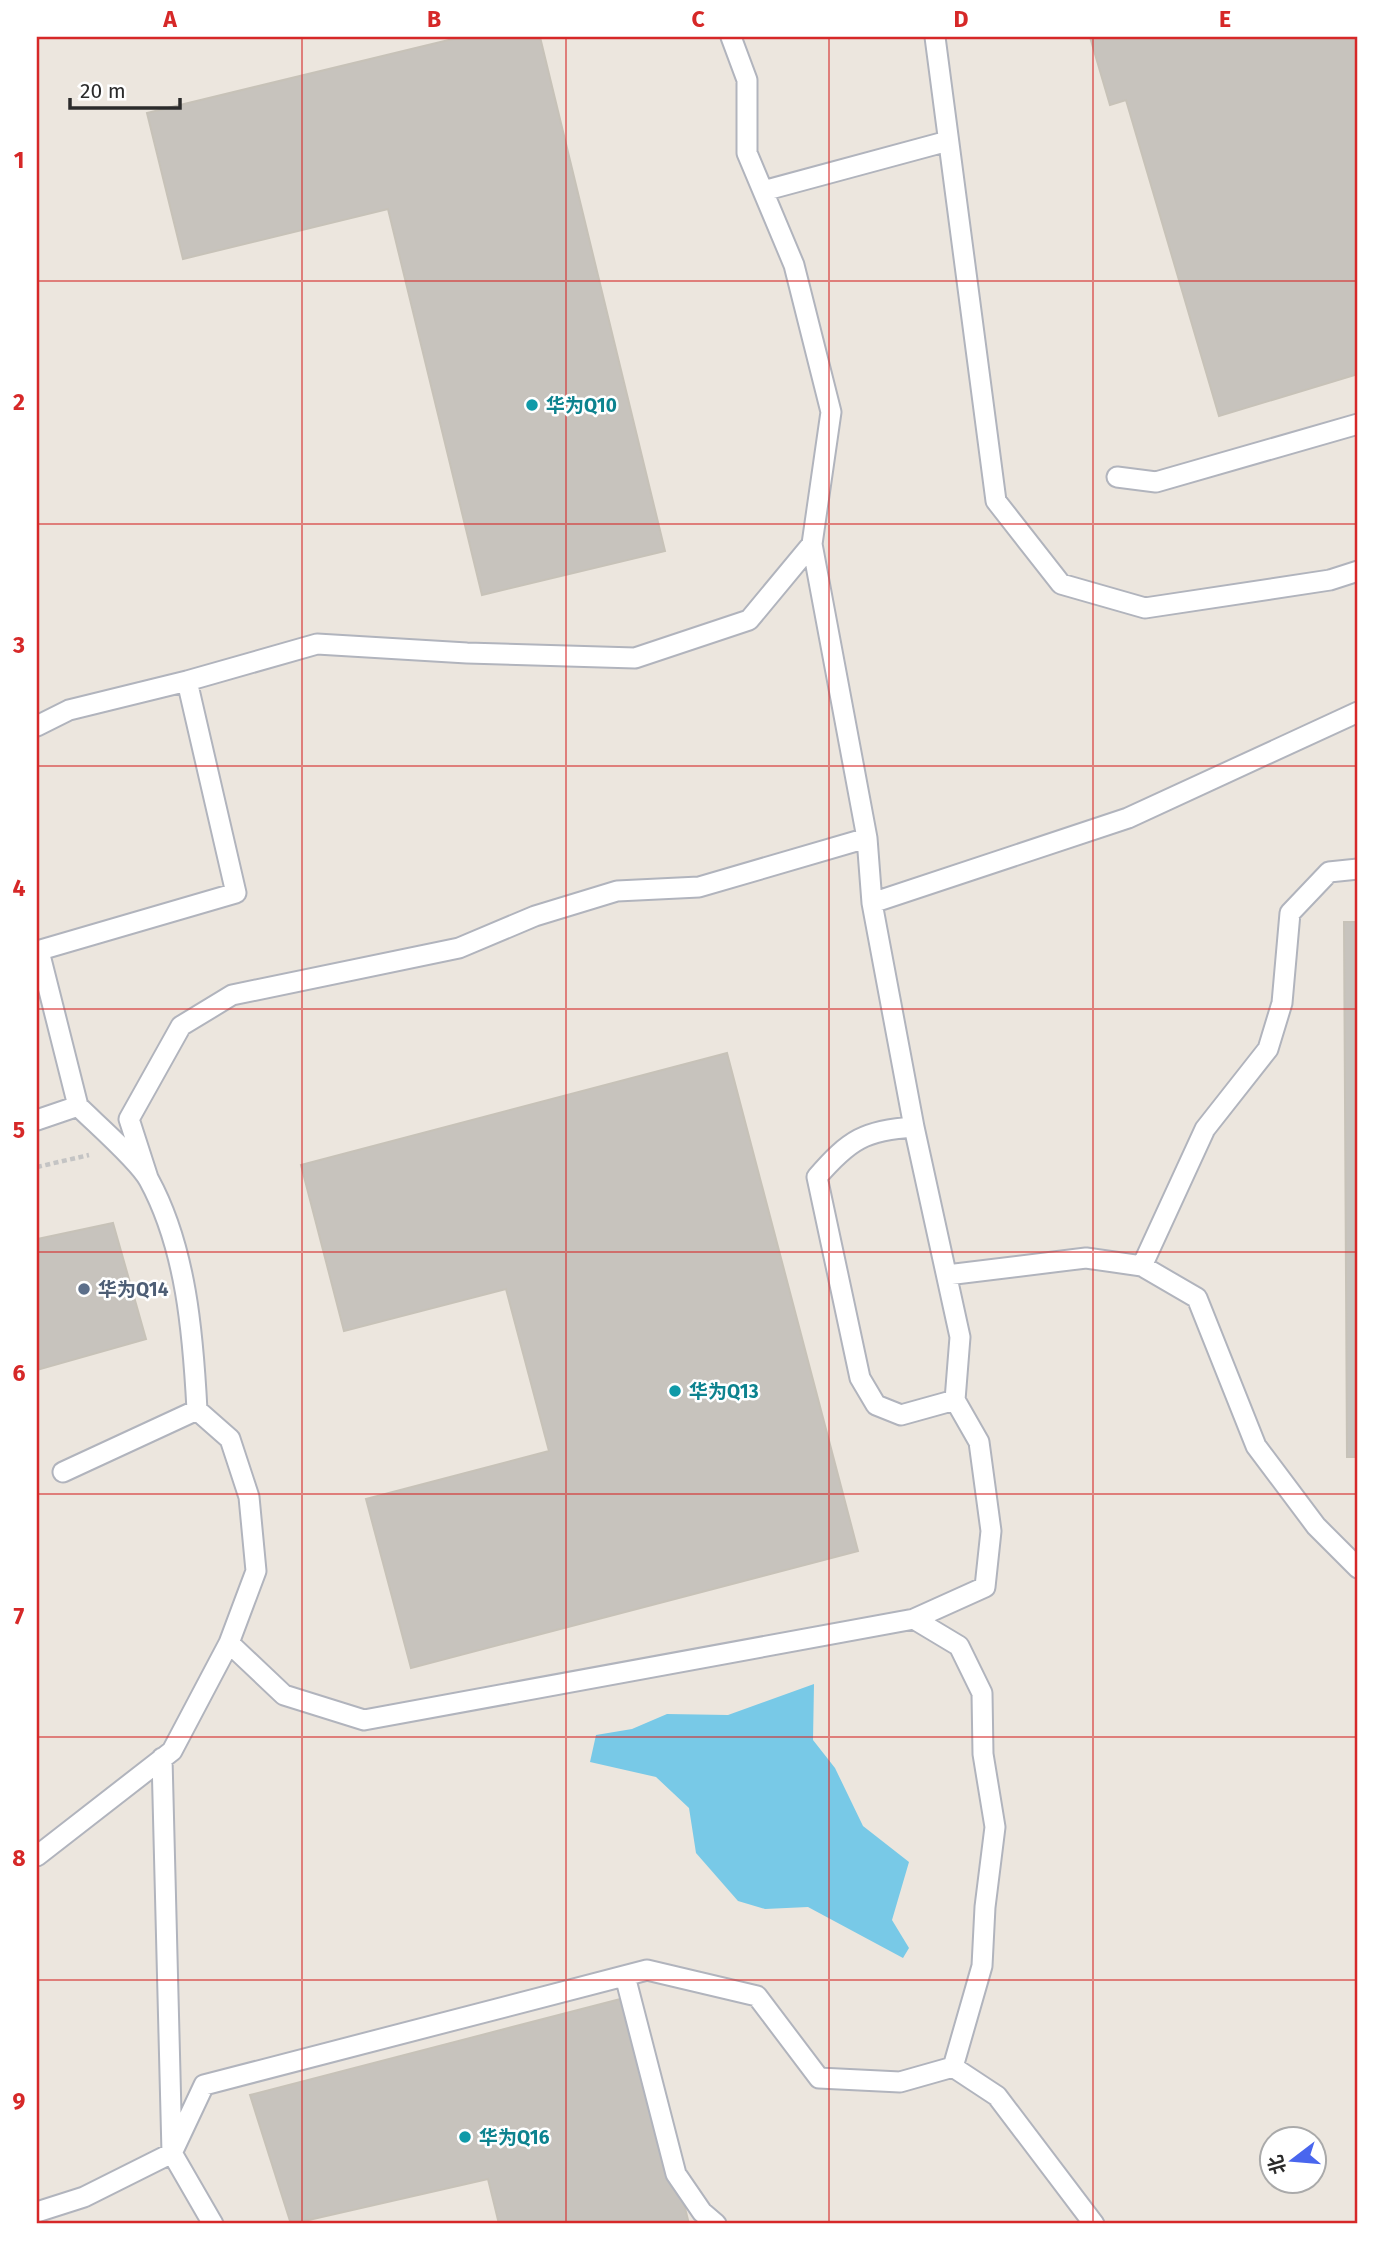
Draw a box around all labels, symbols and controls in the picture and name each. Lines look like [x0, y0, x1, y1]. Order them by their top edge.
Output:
text: A [162, 5, 177, 33]
text: B [427, 5, 441, 33]
text: C [691, 5, 705, 33]
text: D [954, 5, 969, 33]
text: E [1219, 5, 1231, 33]
scale bar [70, 66, 180, 110]
text: 20 m [80, 78, 126, 104]
text: 1 [14, 146, 24, 174]
text: 2 [13, 388, 25, 416]
place label: 华为Q10 [546, 394, 617, 417]
marker: 华为Q10 [524, 397, 540, 413]
text: 3 [12, 631, 25, 659]
text: 4 [13, 874, 26, 902]
text: 5 [13, 1116, 25, 1144]
place label: 华为Q14 [98, 1278, 169, 1301]
marker: 华为Q14 [76, 1281, 92, 1297]
text: 6 [13, 1359, 26, 1387]
place label: 华为Q13 [689, 1380, 759, 1403]
marker: 华为Q13 [667, 1383, 683, 1399]
text: 7 [14, 1602, 25, 1630]
text: 8 [12, 1844, 26, 1872]
text: 9 [13, 2087, 26, 2115]
north arrow [1258, 2124, 1328, 2194]
place label: 华为Q16 [479, 2126, 550, 2149]
marker: 华为Q16 [457, 2129, 473, 2145]
text: 北 [1263, 2152, 1291, 2177]

